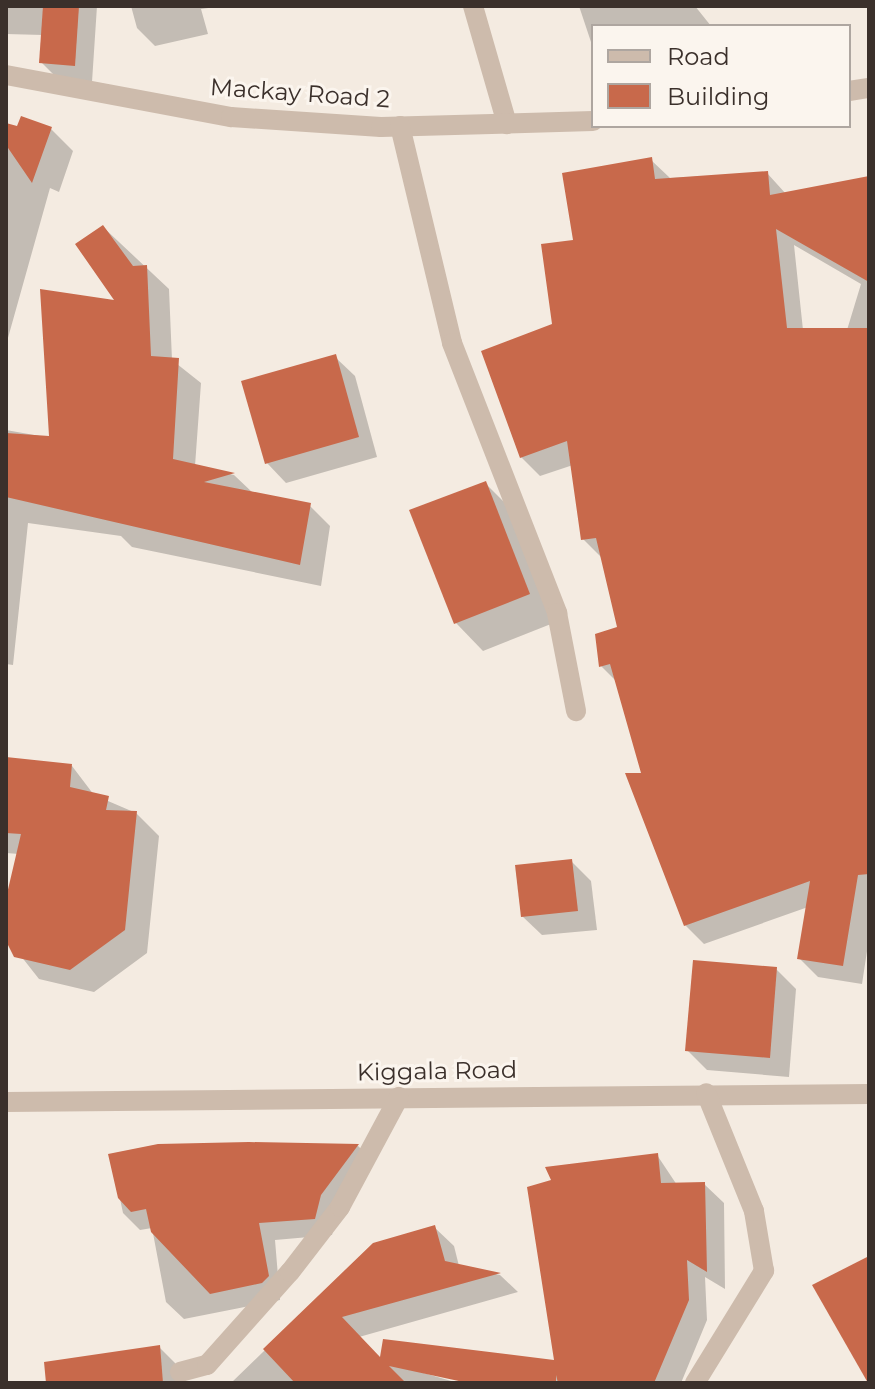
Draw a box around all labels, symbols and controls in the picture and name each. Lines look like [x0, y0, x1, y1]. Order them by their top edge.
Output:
legend [591, 24, 851, 128]
text: Road [667, 42, 730, 71]
street label: Mackay Road 2 [209, 72, 391, 114]
text: Building [667, 82, 770, 111]
street label: Kiggala Road [357, 1055, 517, 1087]

